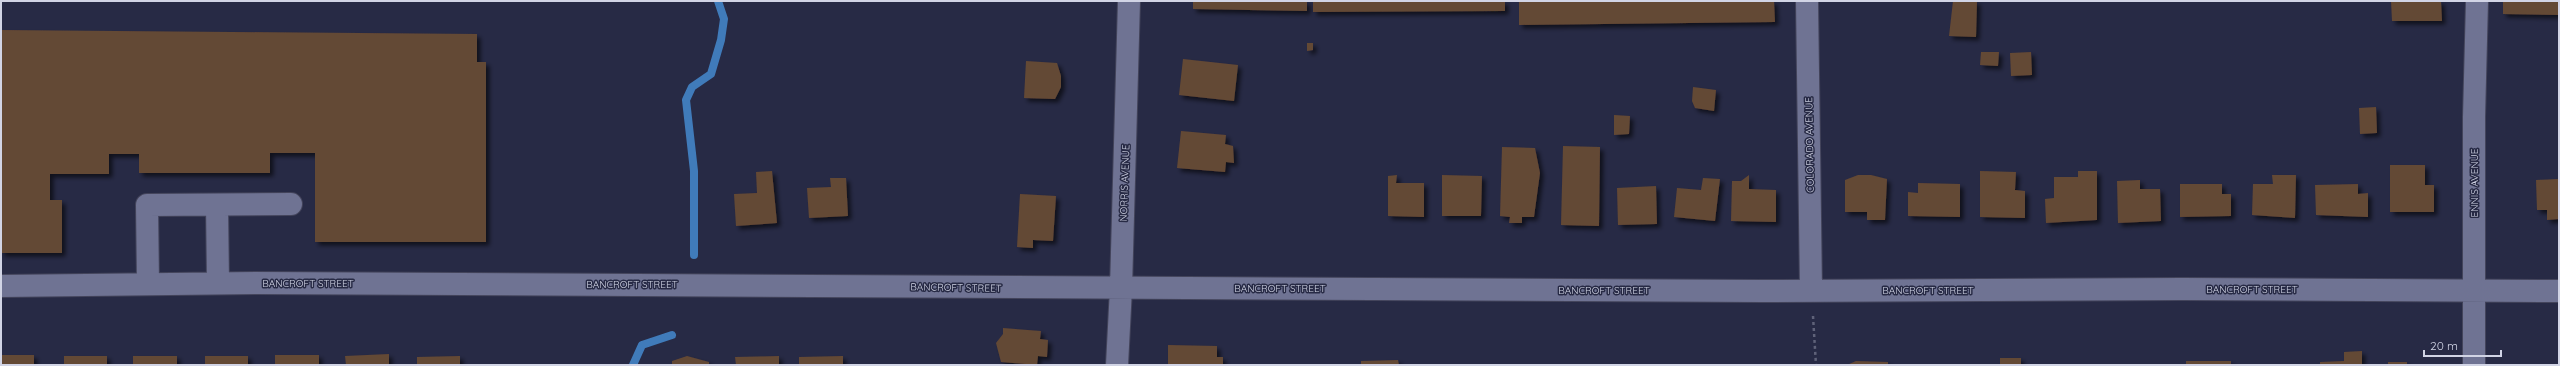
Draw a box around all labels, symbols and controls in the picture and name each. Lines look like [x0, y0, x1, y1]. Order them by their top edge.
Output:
street label: COLORADO AVENUE [1802, 97, 1817, 193]
street label: NORRIS AVENUE [1117, 144, 1132, 222]
street label: ENNIS AVENUE [2468, 148, 2481, 218]
street label: BANCROFT STREET [262, 277, 354, 290]
street label: BANCROFT STREET [586, 278, 678, 291]
street label: BANCROFT STREET [910, 280, 1002, 295]
street label: BANCROFT STREET [1234, 282, 1326, 295]
street label: BANCROFT STREET [2206, 283, 2298, 296]
street label: BANCROFT STREET [1558, 284, 1650, 297]
street label: BANCROFT STREET [1882, 284, 1974, 297]
scale bar [2424, 332, 2501, 358]
text: 20 m [2430, 338, 2458, 353]

